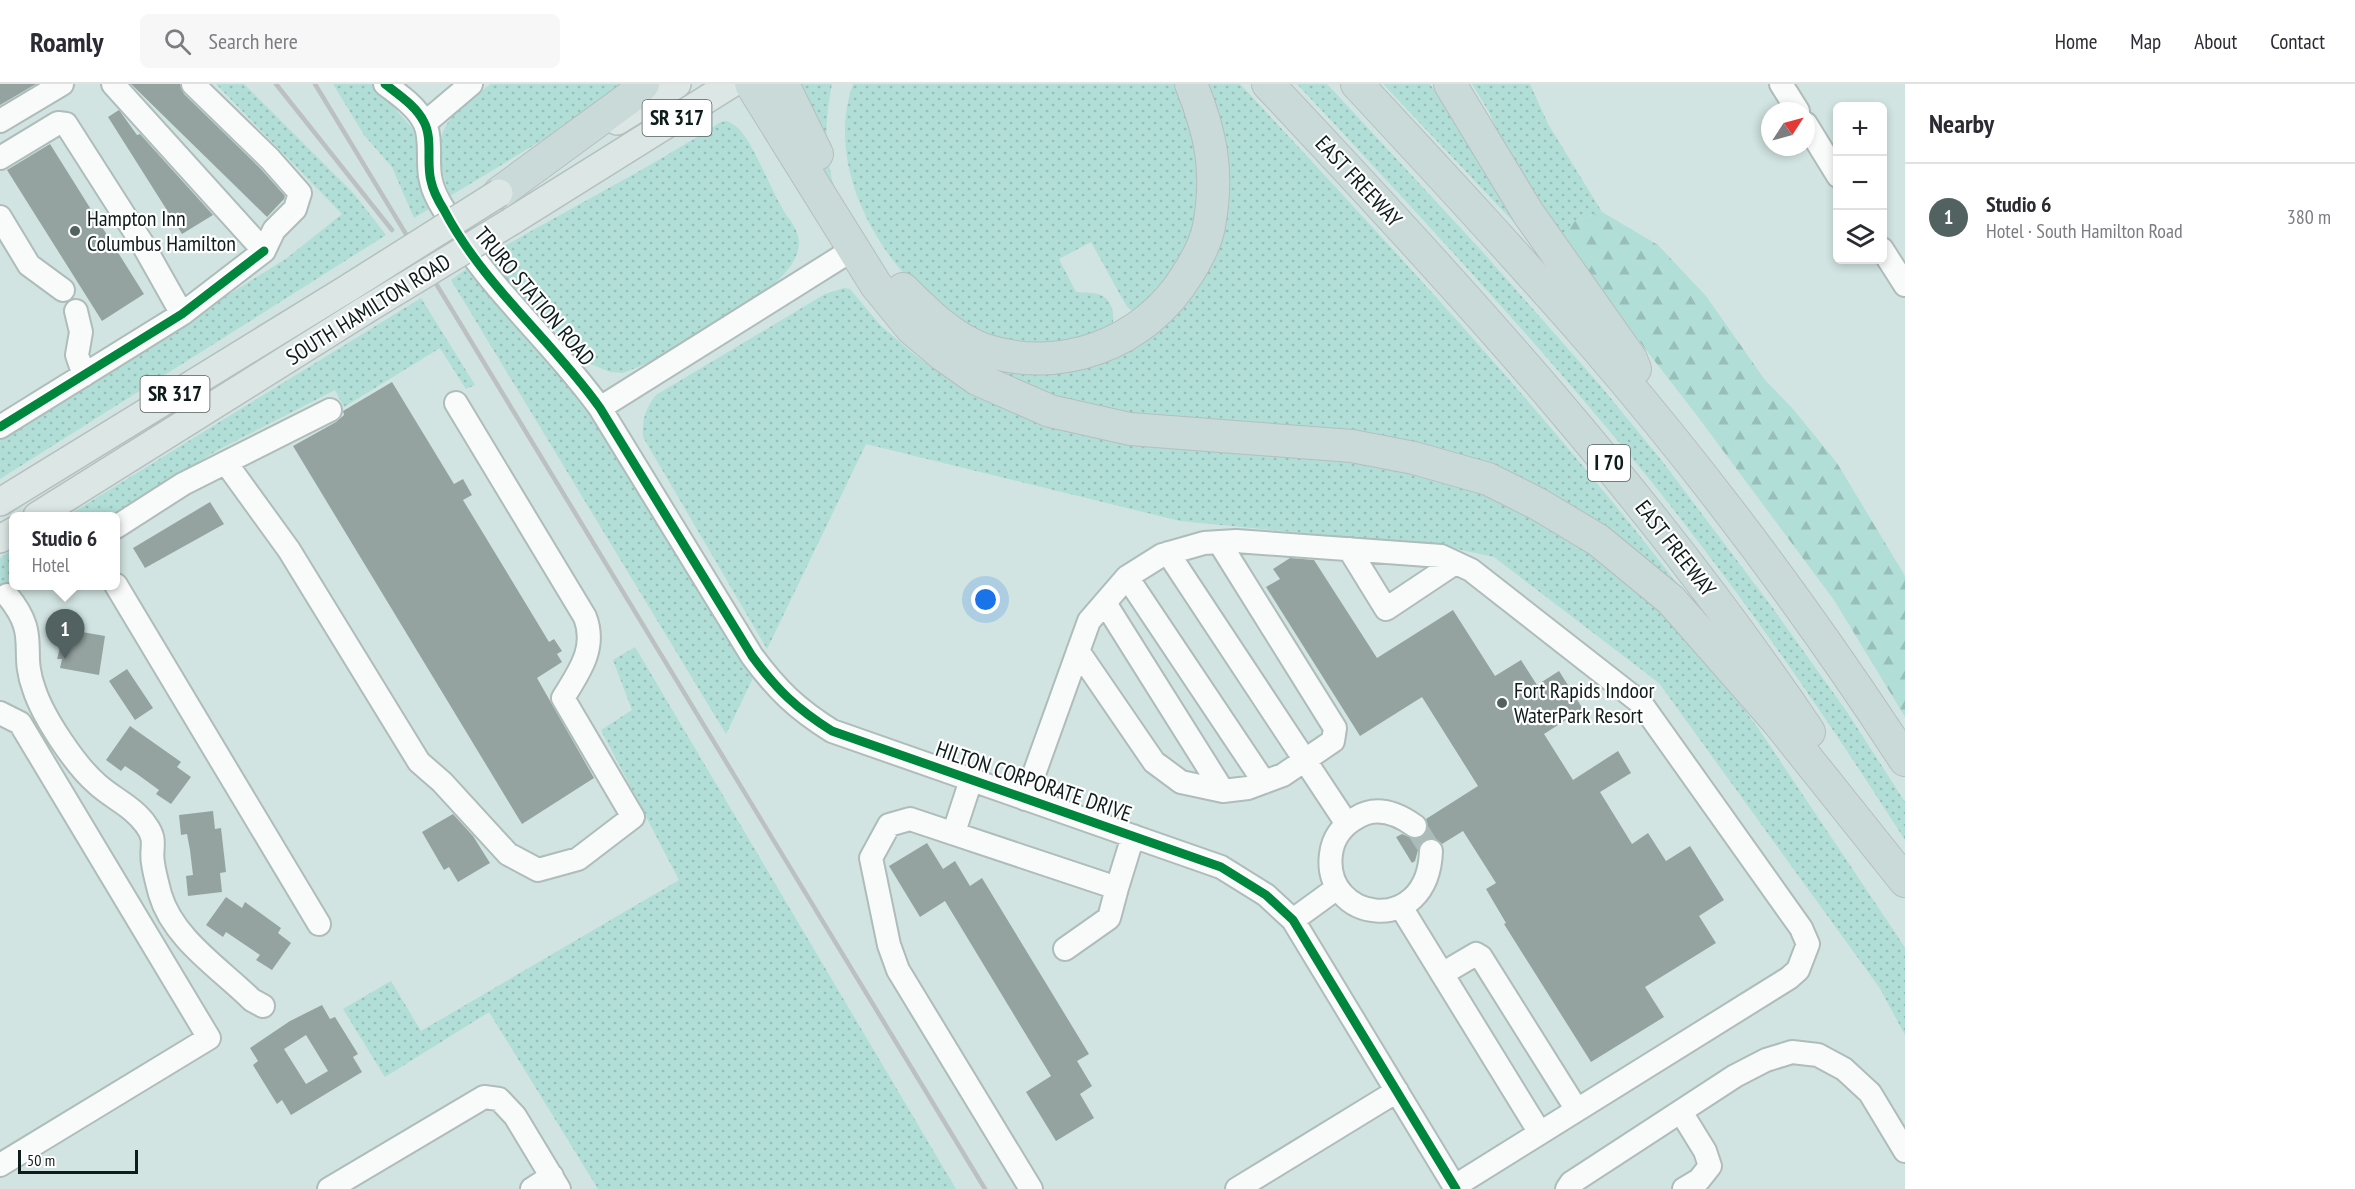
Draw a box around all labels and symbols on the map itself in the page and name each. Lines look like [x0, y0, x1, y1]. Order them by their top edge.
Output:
road number: SR 317 [642, 100, 712, 136]
north arrow [1761, 102, 1815, 156]
street label: EAST FREEWAY [1310, 129, 1408, 233]
place label: Hampton Inn Columbus Hamilton [87, 204, 236, 257]
street label: TRURO STATION ROAD [469, 221, 601, 371]
marker: Hampton Inn Columbus Hamilton [68, 224, 82, 238]
street label: SOUTH HAMILTON ROAD [281, 247, 455, 371]
road number: SR 317 [140, 376, 210, 412]
road number: I 70 [1588, 445, 1630, 481]
street label: EAST FREEWAY [1630, 494, 1722, 602]
your location [971, 585, 1000, 614]
pin: 1 [46, 610, 84, 659]
place label: Fort Rapids Indoor WaterPark Resort [1514, 676, 1655, 729]
marker: Fort Rapids Indoor WaterPark Resort [1495, 696, 1509, 710]
street label: HILTON CORPORATE DRIVE [932, 734, 1136, 828]
scale bar [18, 1147, 138, 1174]

